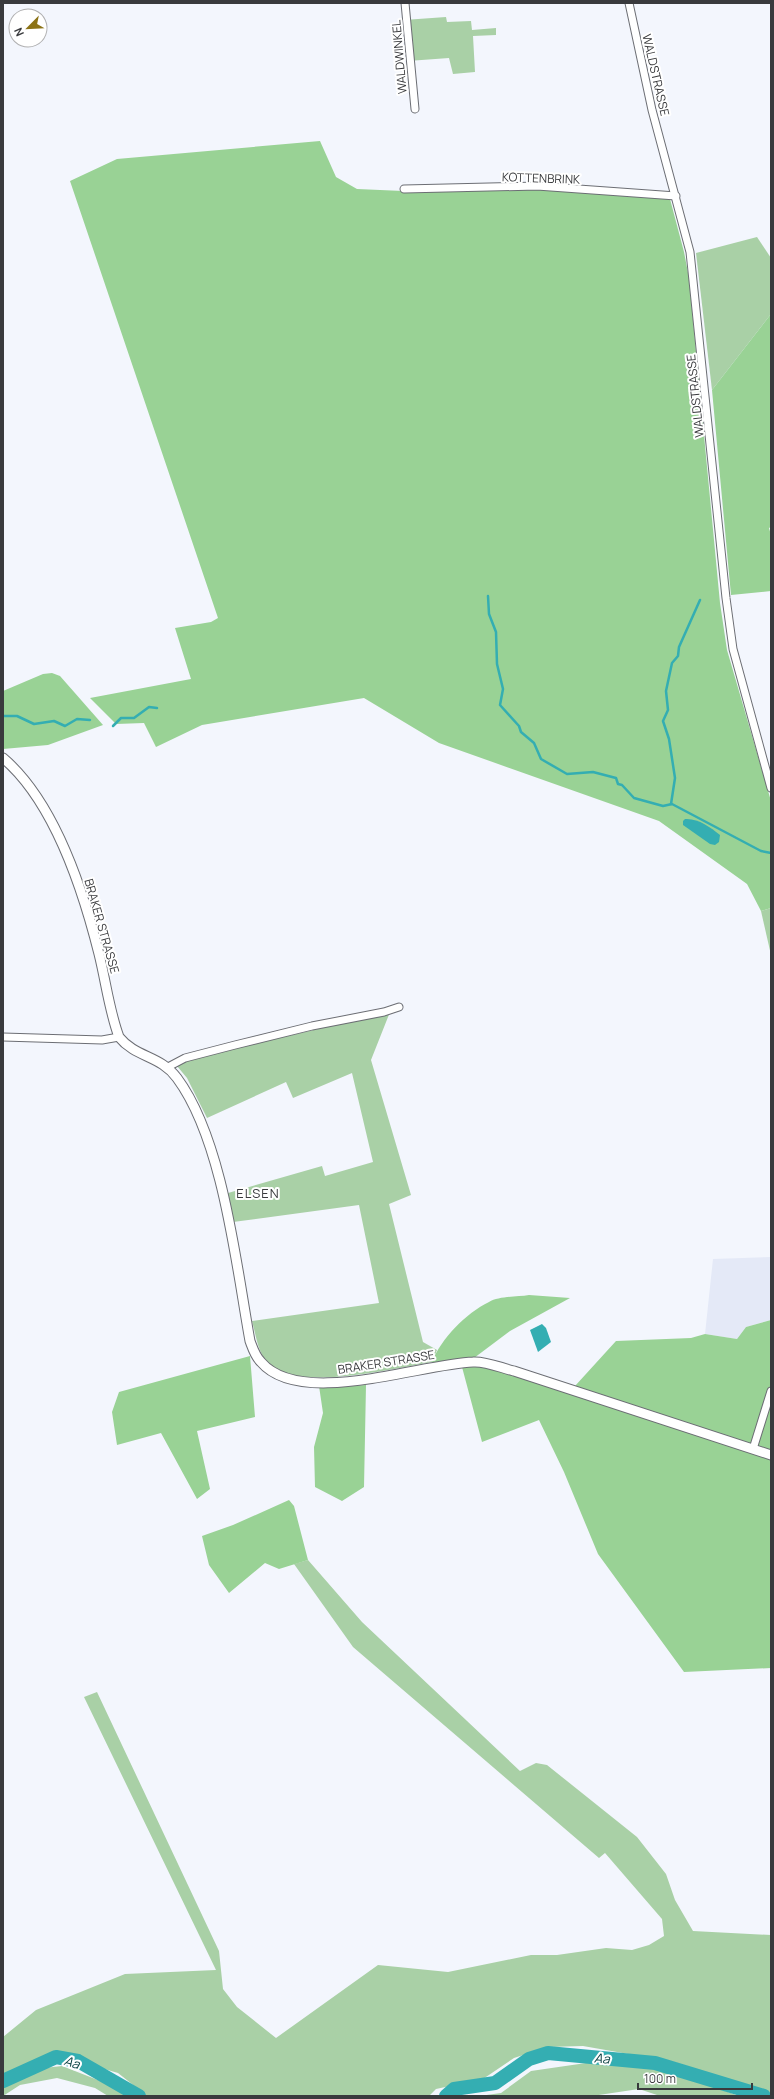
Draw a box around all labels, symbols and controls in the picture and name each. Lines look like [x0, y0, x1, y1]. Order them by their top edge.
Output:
north arrow [8, 8, 48, 48]
street label: WALDWINKEL [387, 19, 411, 95]
text: N [10, 26, 27, 39]
street label: WALDSTRASSE [638, 32, 674, 118]
street label: KOTTENBRINK [502, 168, 581, 188]
street label: WALDSTRASSE [682, 353, 708, 438]
street label: BRAKER STRASSE [80, 877, 124, 975]
district label: ELSEN [236, 1184, 280, 1202]
street label: BRAKER STRASSE [336, 1346, 436, 1378]
water label: Aa [593, 2048, 611, 2068]
water label: Aa [62, 2051, 83, 2073]
scale bar [638, 2065, 752, 2091]
text: 100 m [644, 2070, 676, 2087]

